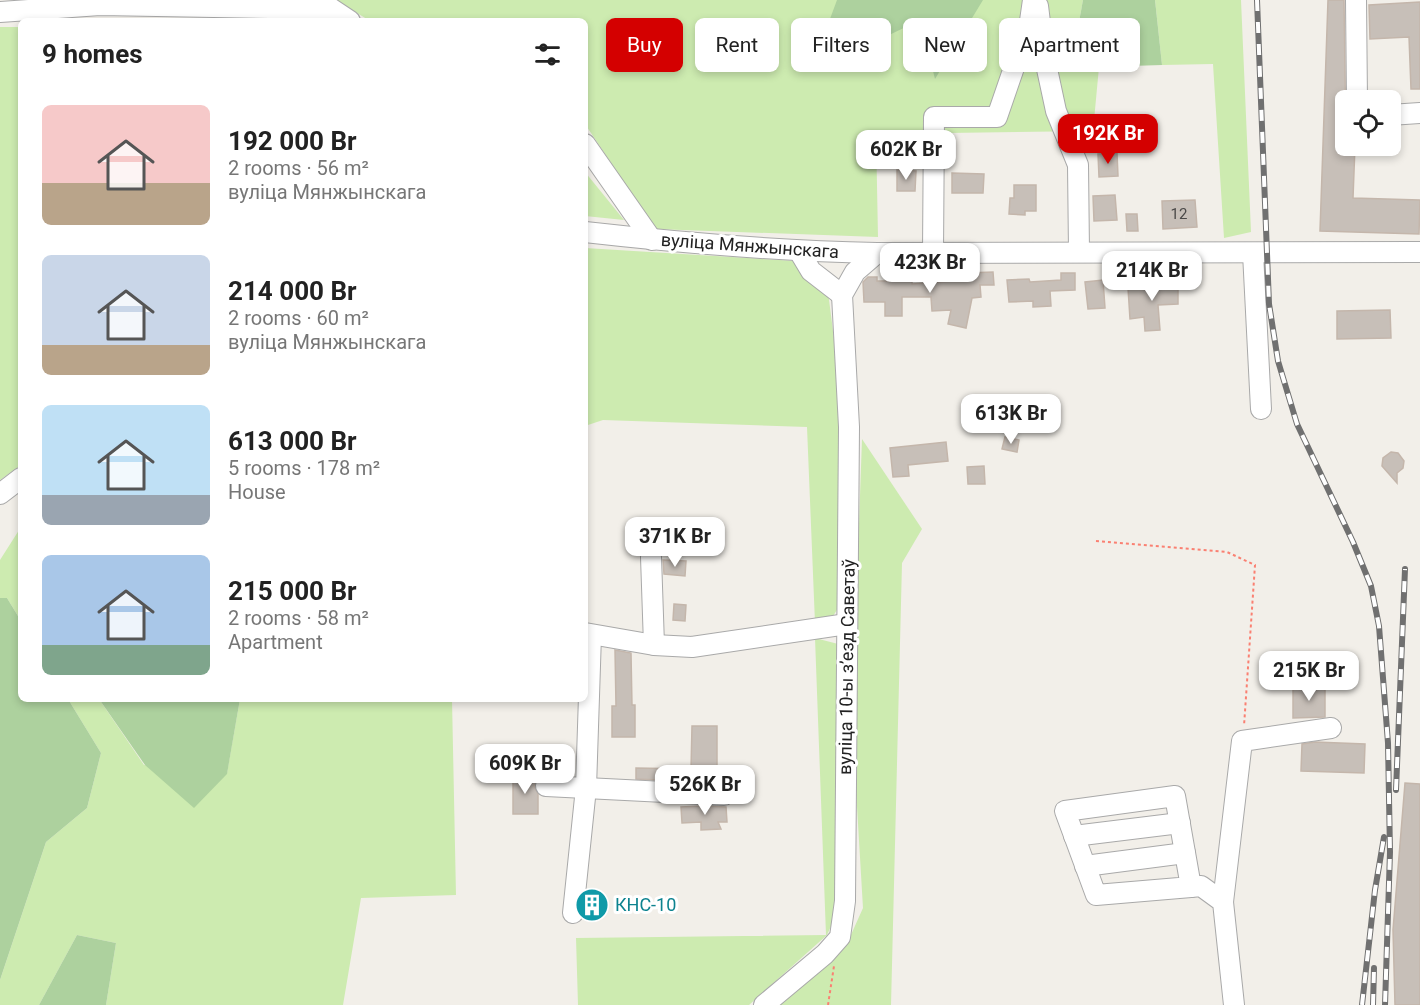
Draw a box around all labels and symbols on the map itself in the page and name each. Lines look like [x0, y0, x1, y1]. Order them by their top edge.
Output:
pin: 192K Br [1053, 114, 1163, 165]
pin: 602K Br [851, 130, 961, 181]
house number: 12 [1171, 205, 1187, 223]
street label: вуліца Мянжынскага [660, 229, 840, 262]
pin: 423K Br [875, 243, 985, 294]
pin: 214K Br [1097, 251, 1207, 302]
pin: 613K Br [956, 394, 1066, 445]
pin: 371K Br [620, 517, 730, 568]
street label: вуліца 10-ы зʼезд Саветаў [834, 558, 859, 775]
pin: 215K Br [1254, 651, 1364, 702]
pin: 609K Br [470, 744, 580, 795]
pin: 526K Br [650, 765, 760, 816]
building icon: КНС-10 [574, 887, 610, 923]
place label: КНС-10 [615, 894, 676, 915]

